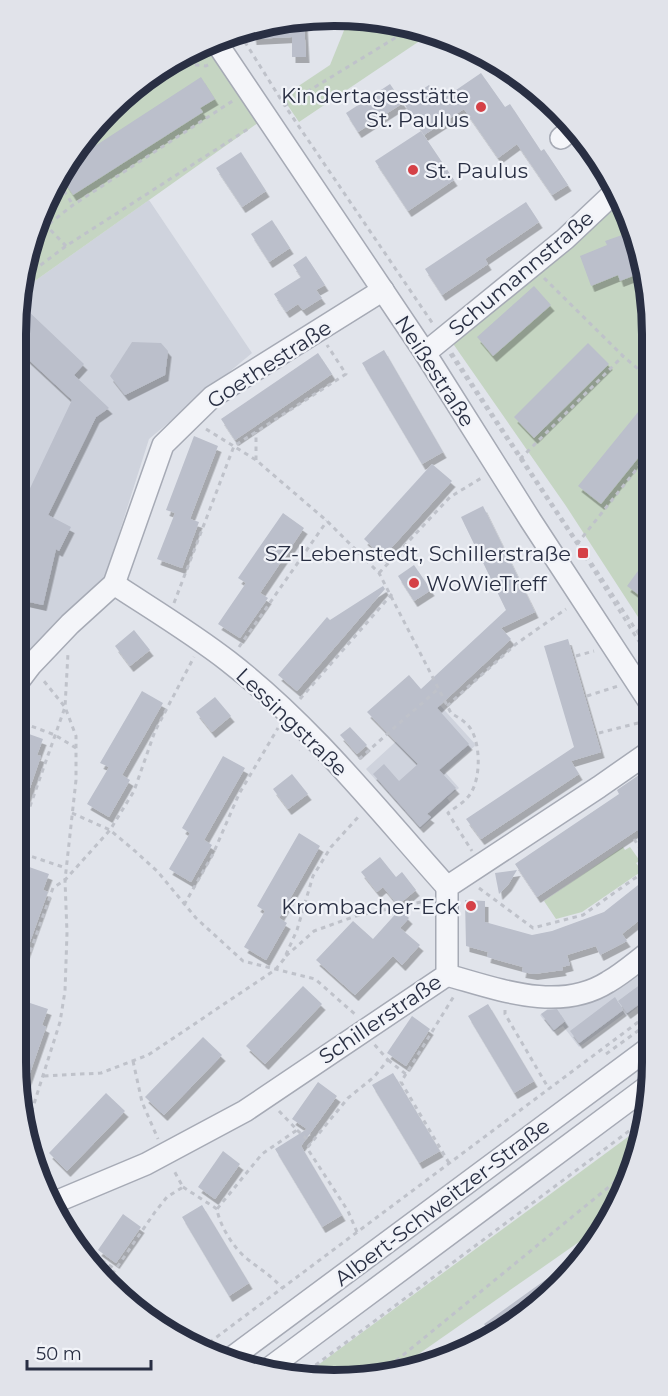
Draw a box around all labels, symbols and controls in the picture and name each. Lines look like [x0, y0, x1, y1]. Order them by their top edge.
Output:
place label: Kindertagesstätte St. Paulus [281, 83, 469, 132]
marker: Kindertagesstätte St. Paulus [474, 100, 488, 114]
place label: St. Paulus [425, 158, 528, 183]
marker: St. Paulus [406, 163, 420, 177]
street label: Schumannstraße [443, 205, 599, 341]
street label: Neißestraße [390, 311, 480, 431]
street label: Goethestraße [202, 315, 336, 413]
place label: SZ-Lebenstedt, Schillerstraße [265, 541, 571, 566]
marker: SZ-Lebenstedt, Schillerstraße [576, 546, 590, 560]
place label: WoWieTreff [426, 571, 548, 596]
marker: WoWieTreff [407, 576, 421, 590]
street label: Lessingstraße [231, 663, 353, 781]
place label: Krombacher-Eck [281, 894, 459, 919]
marker: Krombacher-Eck [464, 899, 478, 913]
street label: Schillerstraße [314, 969, 446, 1069]
street label: Albert-Schweitzer-Straße [330, 1113, 554, 1291]
scale bar [27, 1333, 152, 1371]
text: 50 m [36, 1343, 82, 1365]

